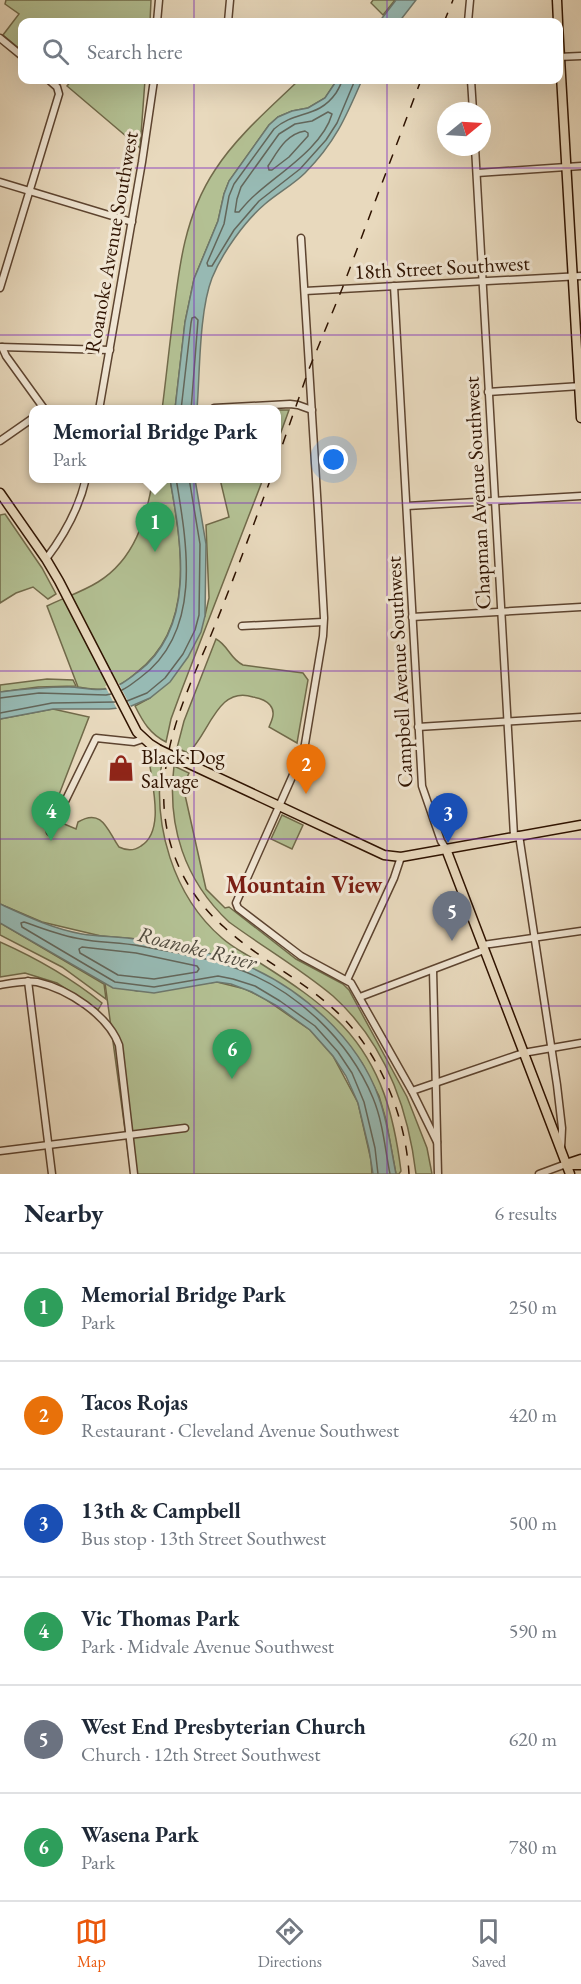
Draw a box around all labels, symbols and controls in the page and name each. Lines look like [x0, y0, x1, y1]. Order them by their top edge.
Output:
search box [18, 18, 563, 84]
icon: search [39, 35, 72, 68]
text: Search here [87, 37, 182, 66]
north arrow [437, 102, 491, 156]
street label: Roanoke Avenue Southwest [78, 129, 144, 355]
street label: 18th Street Southwest [354, 249, 531, 285]
street label: Chapman Avenue Southwest [457, 376, 497, 610]
popup [29, 405, 281, 483]
text: Memorial Bridge Park [53, 417, 257, 446]
your location [319, 445, 348, 474]
text: Park [53, 446, 87, 472]
pin: 1 [136, 502, 174, 552]
street label: Campbell Avenue Southwest [379, 555, 419, 788]
place label: Black Dog Salvage [141, 743, 226, 794]
pin: 2 [286, 744, 326, 794]
shop icon: Black Dog Salvage [106, 753, 136, 783]
pin: 4 [32, 792, 70, 841]
pin: 3 [428, 794, 468, 843]
district label: Mountain View [226, 869, 383, 900]
pin: 5 [432, 892, 472, 941]
water label: Roanoke River [134, 919, 261, 977]
pin: 6 [212, 1030, 252, 1079]
text: Nearby [24, 1196, 104, 1230]
text: 6 results [494, 1200, 557, 1226]
text: Memorial Bridge Park [81, 1280, 286, 1309]
text: 1 [38, 1294, 49, 1320]
text: 250 m [509, 1294, 557, 1320]
text: Park [81, 1309, 115, 1335]
text: Tacos Rojas [81, 1388, 188, 1417]
text: 2 [38, 1402, 49, 1428]
text: 420 m [509, 1402, 557, 1428]
text: Restaurant · Cleveland Avenue Southwest [81, 1417, 399, 1443]
text: 13th & Campbell [81, 1496, 241, 1525]
text: 3 [38, 1510, 49, 1536]
text: 500 m [509, 1510, 557, 1536]
text: Bus stop · 13th Street Southwest [81, 1525, 326, 1551]
text: Vic Thomas Park [81, 1604, 239, 1633]
text: 4 [38, 1618, 49, 1644]
text: 590 m [509, 1618, 557, 1644]
text: Park · Midvale Avenue Southwest [81, 1633, 334, 1659]
text: West End Presbyterian Church [81, 1712, 366, 1741]
text: 5 [38, 1726, 49, 1752]
text: 620 m [509, 1726, 557, 1752]
text: Church · 12th Street Southwest [81, 1741, 320, 1767]
text: Wasena Park [81, 1820, 199, 1849]
text: 6 [38, 1834, 49, 1860]
text: 780 m [509, 1834, 557, 1860]
text: Park [81, 1849, 115, 1875]
tab: Map [75, 1915, 108, 1972]
tab: Directions [258, 1915, 322, 1972]
tab: Saved [472, 1915, 506, 1972]

